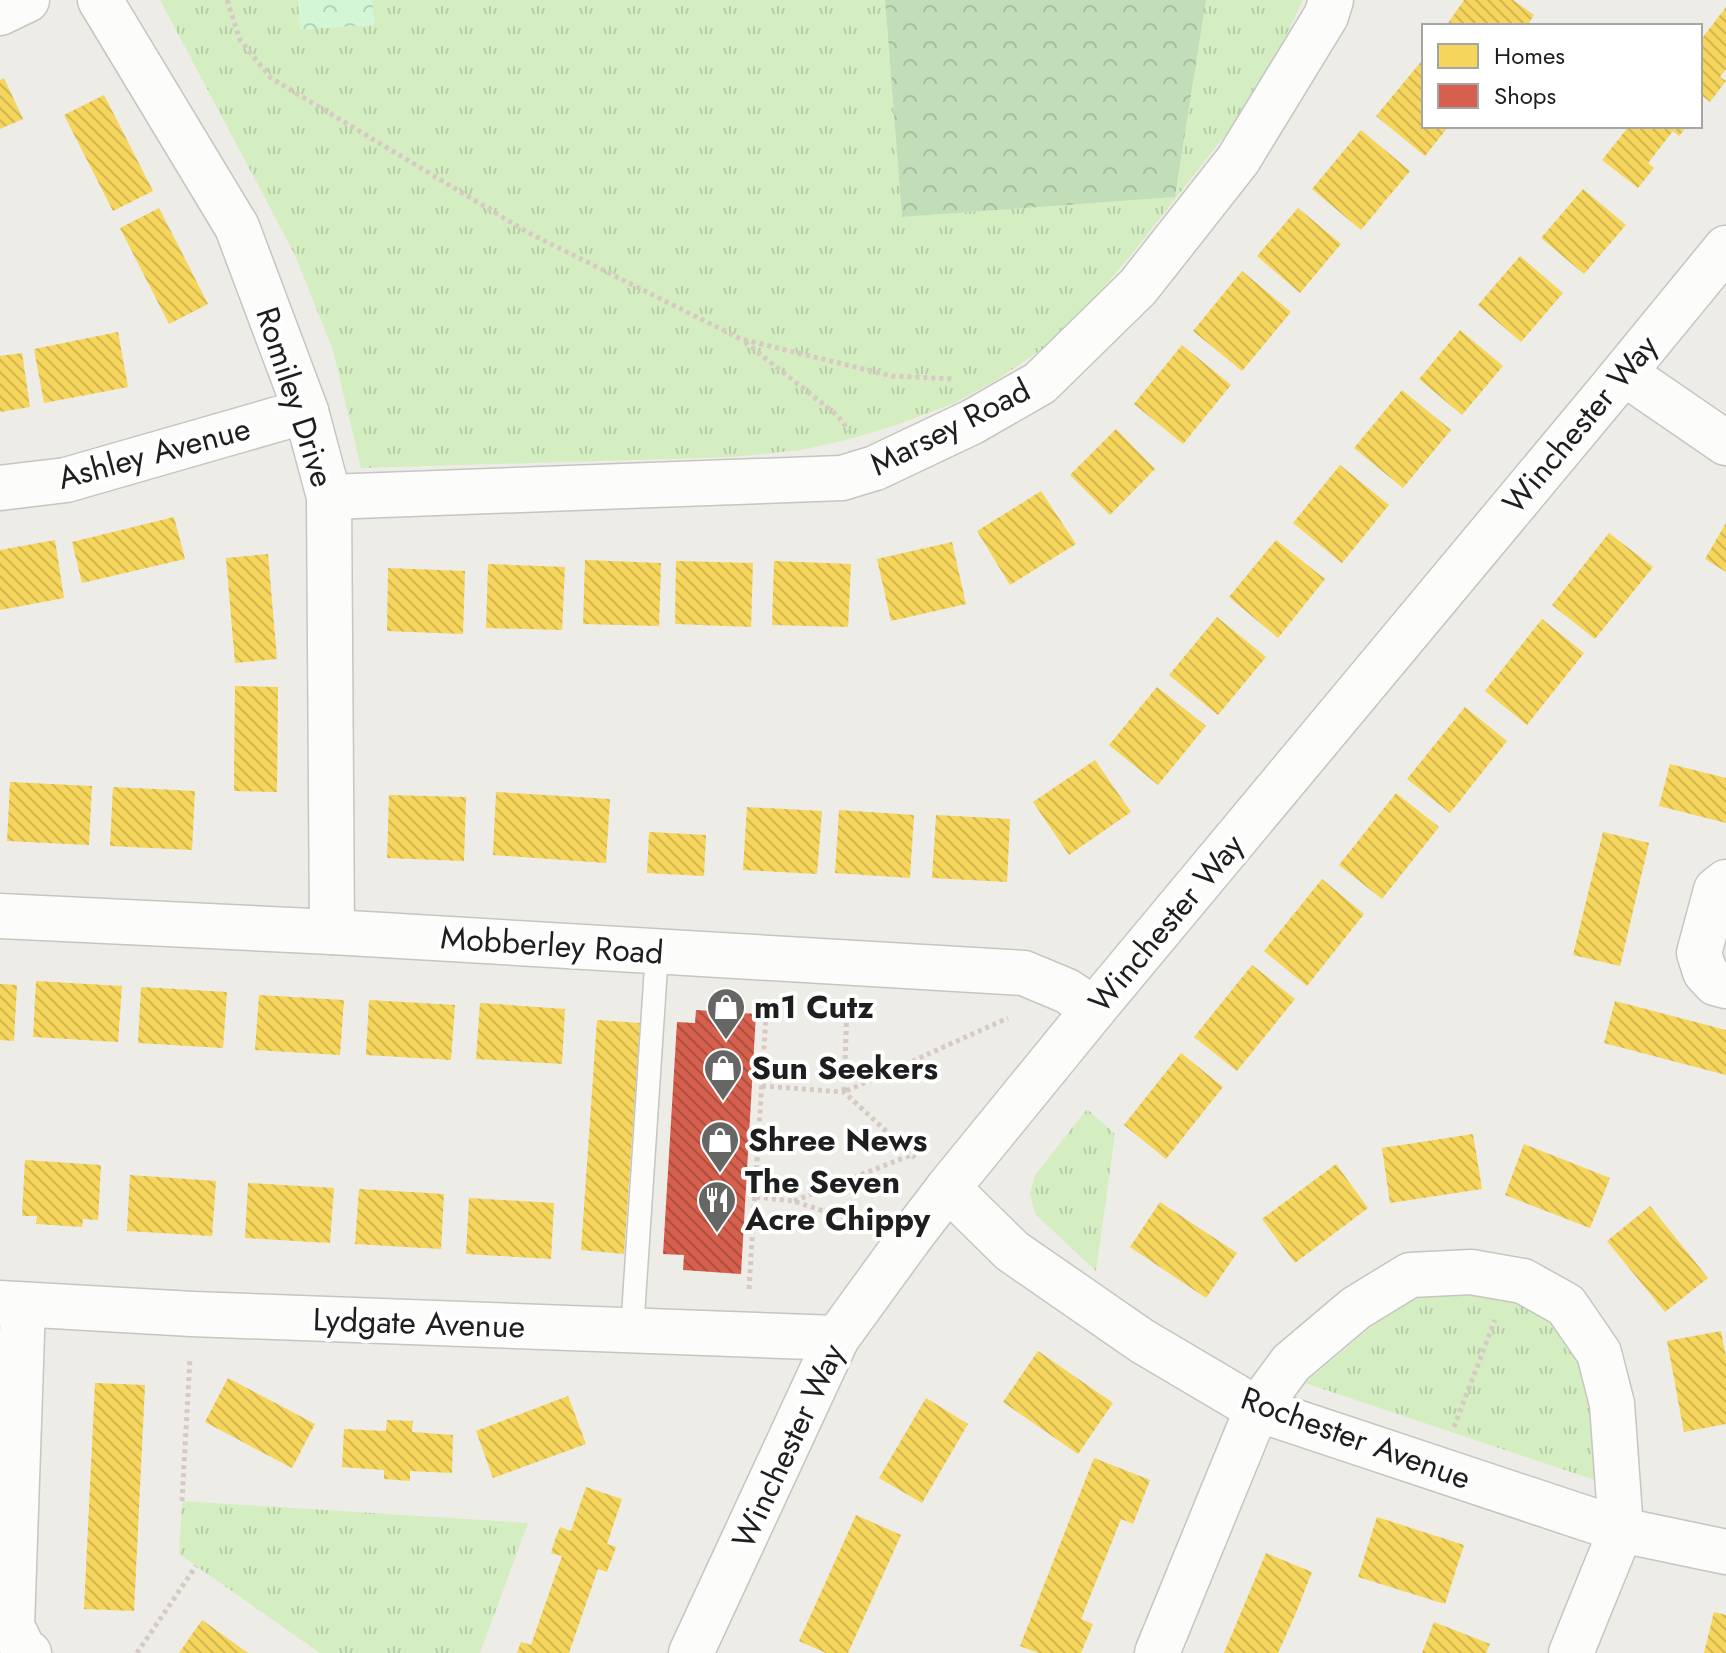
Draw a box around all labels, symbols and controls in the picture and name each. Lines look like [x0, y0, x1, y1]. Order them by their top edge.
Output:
legend [1422, 24, 1702, 128]
text: Homes [1494, 38, 1565, 73]
text: Shops [1494, 78, 1556, 113]
street label: Romiley Drive [244, 301, 346, 493]
street label: Winchester Way [1491, 324, 1669, 523]
street label: Marsey Road [862, 367, 1038, 487]
street label: Ashley Avenue [53, 405, 255, 501]
street label: Winchester Way [1077, 823, 1255, 1022]
street label: Mobberley Road [439, 914, 665, 976]
place label: m1 Cutz [754, 984, 874, 1030]
shop icon: m1 Cutz [705, 986, 747, 1041]
place label: Sun Seekers [751, 1045, 938, 1091]
shop icon: Sun Seekers [702, 1047, 744, 1102]
place label: Shree News [748, 1117, 927, 1163]
shop icon: Shree News [699, 1119, 741, 1174]
place label: The Seven Acre Chippy [744, 1159, 930, 1242]
restaurant icon: The Seven Acre Chippy [696, 1179, 738, 1234]
street label: Lydgate Avenue [312, 1296, 526, 1350]
street label: Winchester Way [720, 1335, 856, 1556]
street label: Rochester Avenue [1235, 1375, 1477, 1501]

